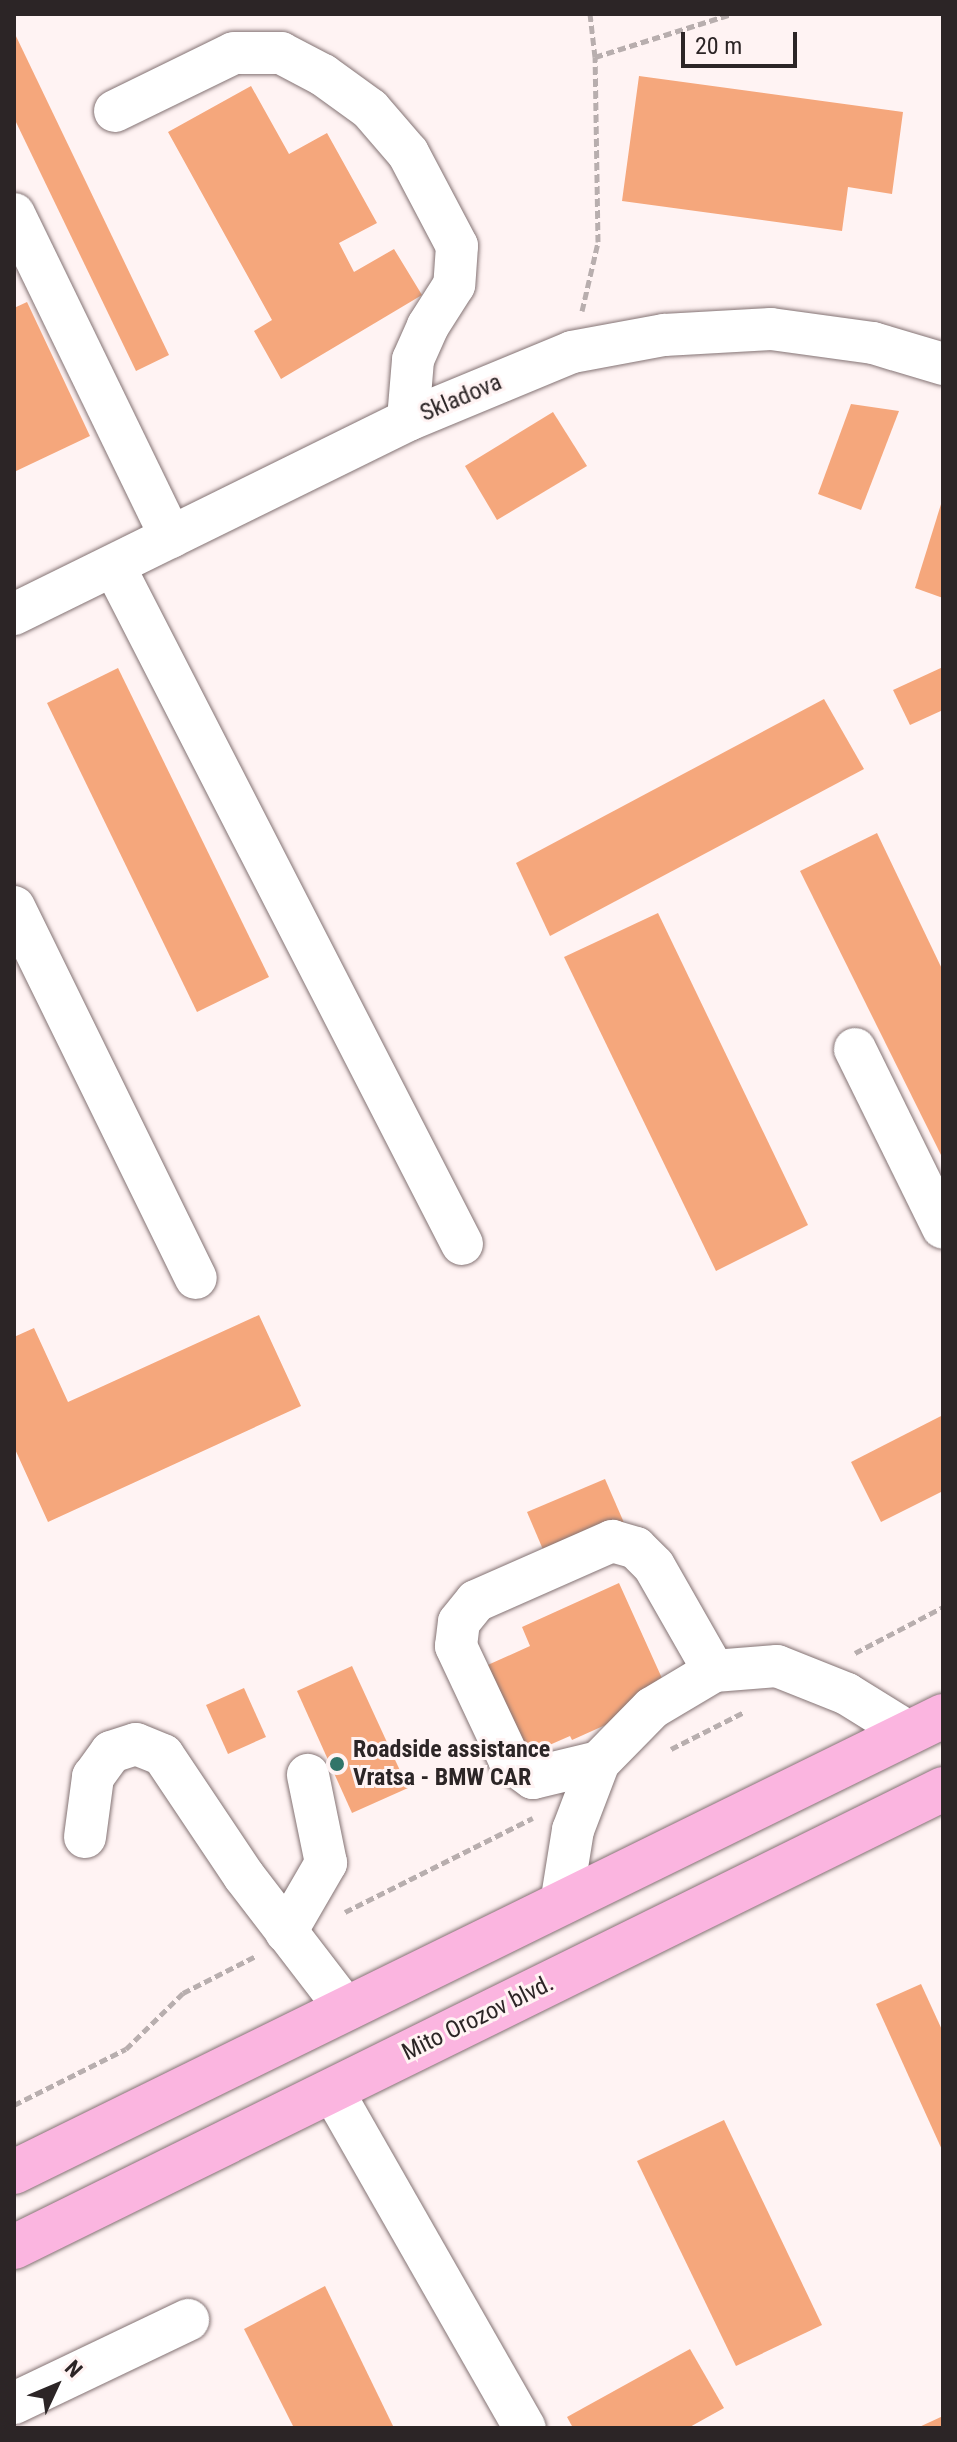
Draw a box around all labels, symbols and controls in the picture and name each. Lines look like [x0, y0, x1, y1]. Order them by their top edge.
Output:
scale bar [685, 16, 801, 66]
text: 20 m [695, 32, 742, 60]
street label: Skladova [416, 368, 506, 428]
place label: Roadside assistance Vratsa - BMW CAR [353, 1736, 550, 1792]
marker: Roadside assistance Vratsa - BMW CAR [328, 1755, 346, 1773]
street label: Mito Orozov blvd. [397, 1969, 559, 2067]
north arrow [16, 2346, 96, 2426]
text: N [60, 2355, 87, 2383]

